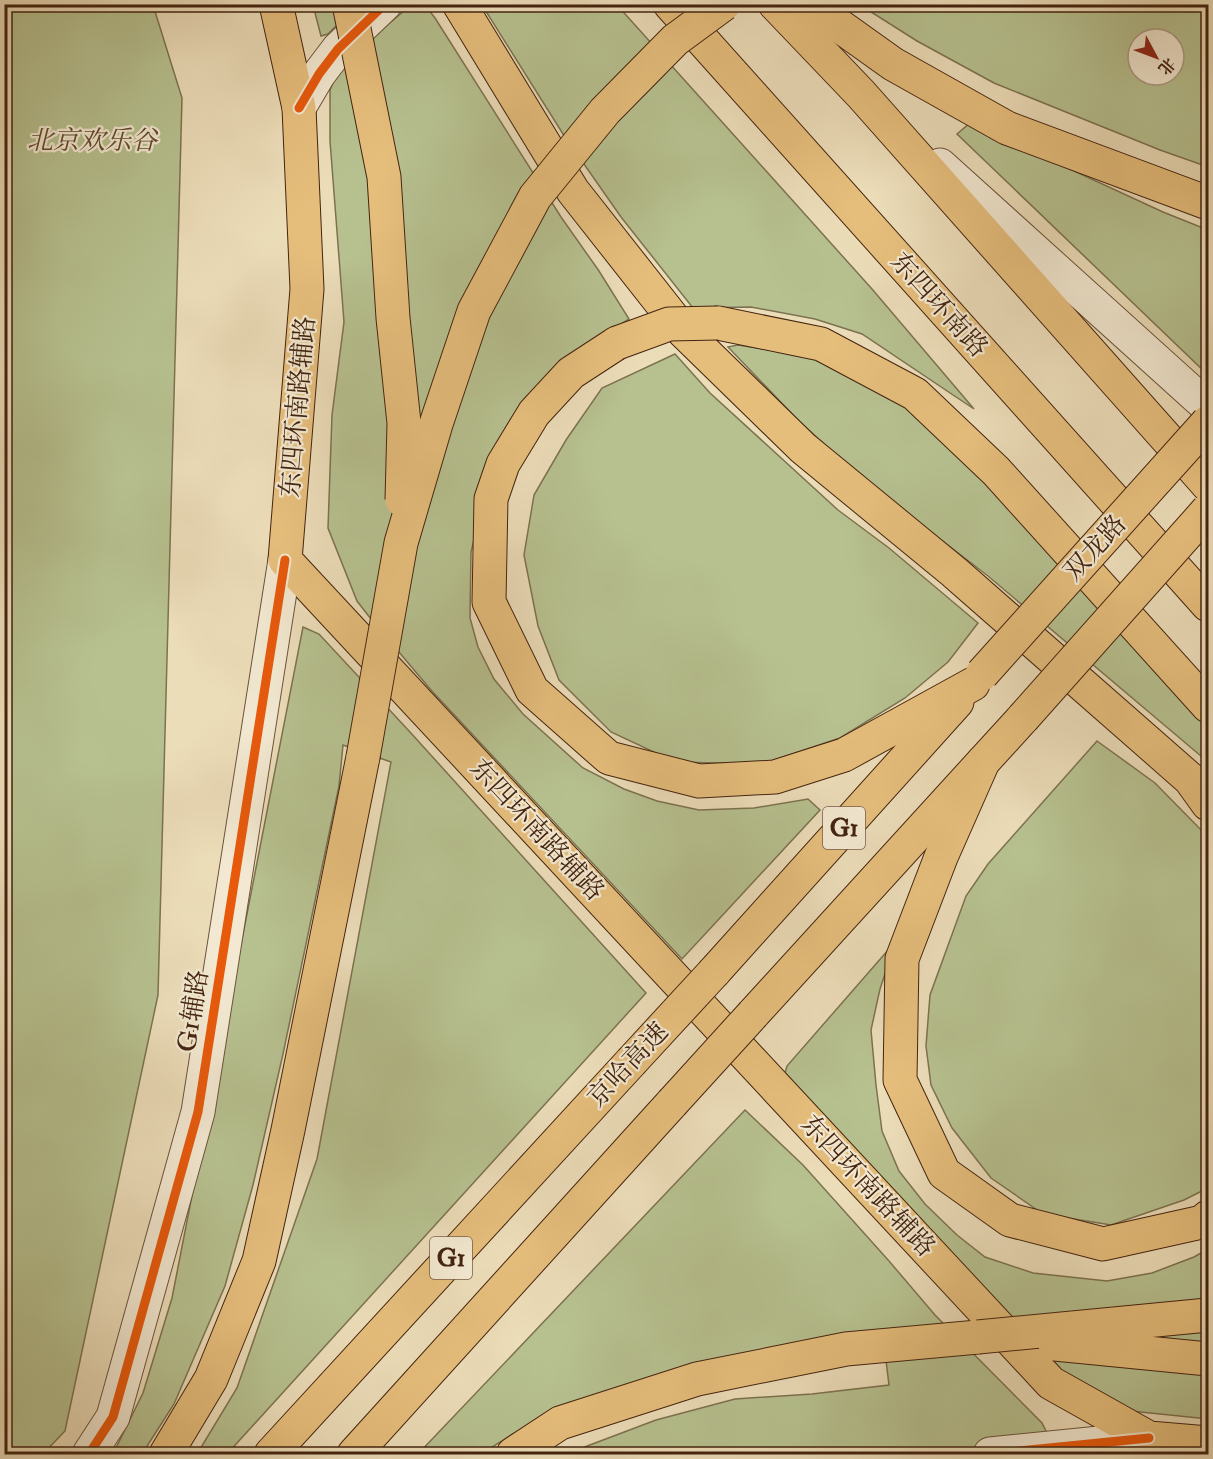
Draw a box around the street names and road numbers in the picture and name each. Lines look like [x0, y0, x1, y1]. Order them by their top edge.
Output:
street label: 东四环南路 [884, 246, 994, 364]
street label: 东四环南路辅路 [274, 315, 322, 499]
street label: 双龙路 [1057, 508, 1133, 588]
street label: 东四环南路辅路 [463, 753, 611, 907]
road number: G1 [823, 807, 865, 849]
street label: G1辅路 [171, 967, 215, 1055]
street label: 京哈高速 [581, 1016, 675, 1114]
street label: 东四环南路辅路 [794, 1109, 942, 1263]
road number: G1 [430, 1237, 472, 1279]

